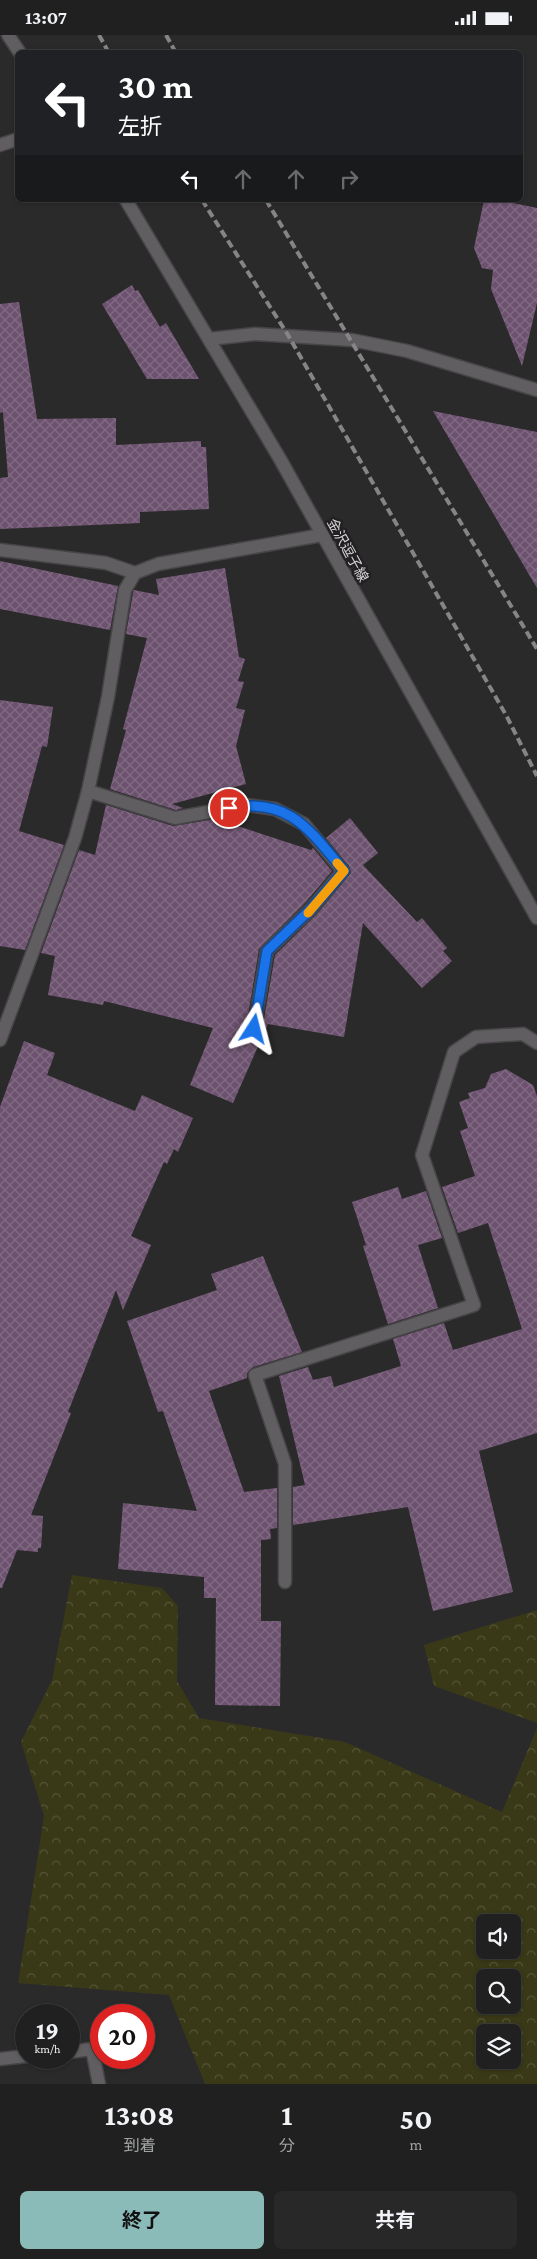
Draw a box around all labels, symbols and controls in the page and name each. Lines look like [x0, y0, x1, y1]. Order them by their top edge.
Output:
text: 13:07 [25, 7, 67, 28]
text: 30 m [118, 67, 193, 106]
icon: left [35, 70, 100, 135]
text: 左折 [118, 114, 162, 139]
icon: left [176, 165, 204, 193]
icon: ahead [229, 165, 257, 193]
icon: ahead [282, 165, 310, 193]
icon: right [335, 165, 363, 193]
street label: 金沢逗子線 [324, 516, 372, 584]
pin [208, 787, 250, 829]
icon: arrive [215, 794, 243, 822]
position arrow [227, 1002, 279, 1054]
map controls [476, 1914, 521, 2069]
button: sound [476, 1914, 521, 1959]
button: search [476, 1969, 521, 2014]
speed limit sign: 20 [90, 2004, 155, 2069]
text: 19 [36, 2017, 59, 2044]
button: layers [476, 2024, 521, 2069]
text: km/h [35, 2042, 60, 2056]
text: 13:08 [105, 2098, 174, 2131]
text: 1 [281, 2098, 293, 2131]
text: 50 [400, 2102, 432, 2135]
text: m [410, 2136, 422, 2153]
text: 到着 [123, 2137, 155, 2154]
text: 分 [279, 2137, 295, 2154]
button: 終了 [20, 2191, 264, 2249]
button: 共有 [274, 2191, 517, 2249]

